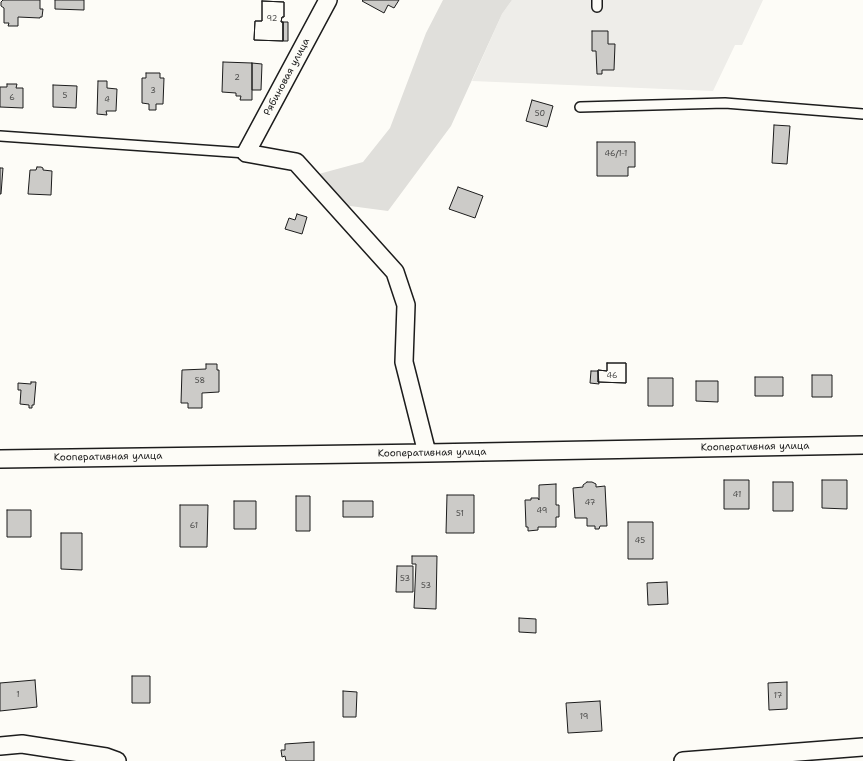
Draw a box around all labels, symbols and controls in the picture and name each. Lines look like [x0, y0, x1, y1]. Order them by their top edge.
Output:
house number: 92 [267, 14, 277, 24]
street label: Рябиновая улица [261, 36, 313, 118]
house number: 2 [234, 73, 240, 83]
house number: 3 [150, 86, 156, 96]
house number: 5 [63, 91, 67, 101]
house number: 6 [9, 93, 15, 103]
house number: 4 [104, 95, 110, 105]
house number: 50 [535, 109, 545, 119]
house number: 46/1-1 [605, 149, 627, 159]
house number: 46 [606, 371, 618, 381]
house number: 58 [195, 376, 205, 386]
street label: Кооперативная улица [701, 440, 809, 454]
street label: Кооперативная улица [378, 446, 486, 460]
street label: Кооперативная улица [54, 450, 162, 464]
house number: 41 [733, 490, 741, 500]
house number: 47 [585, 498, 595, 508]
house number: 49 [537, 506, 547, 516]
house number: 51 [456, 509, 464, 519]
house number: 61 [190, 521, 198, 531]
house number: 45 [635, 536, 645, 546]
house number: 53 [400, 574, 410, 584]
house number: 53 [421, 581, 431, 591]
house number: 1 [16, 690, 20, 700]
house number: 17 [774, 691, 782, 701]
house number: 19 [580, 712, 588, 722]

